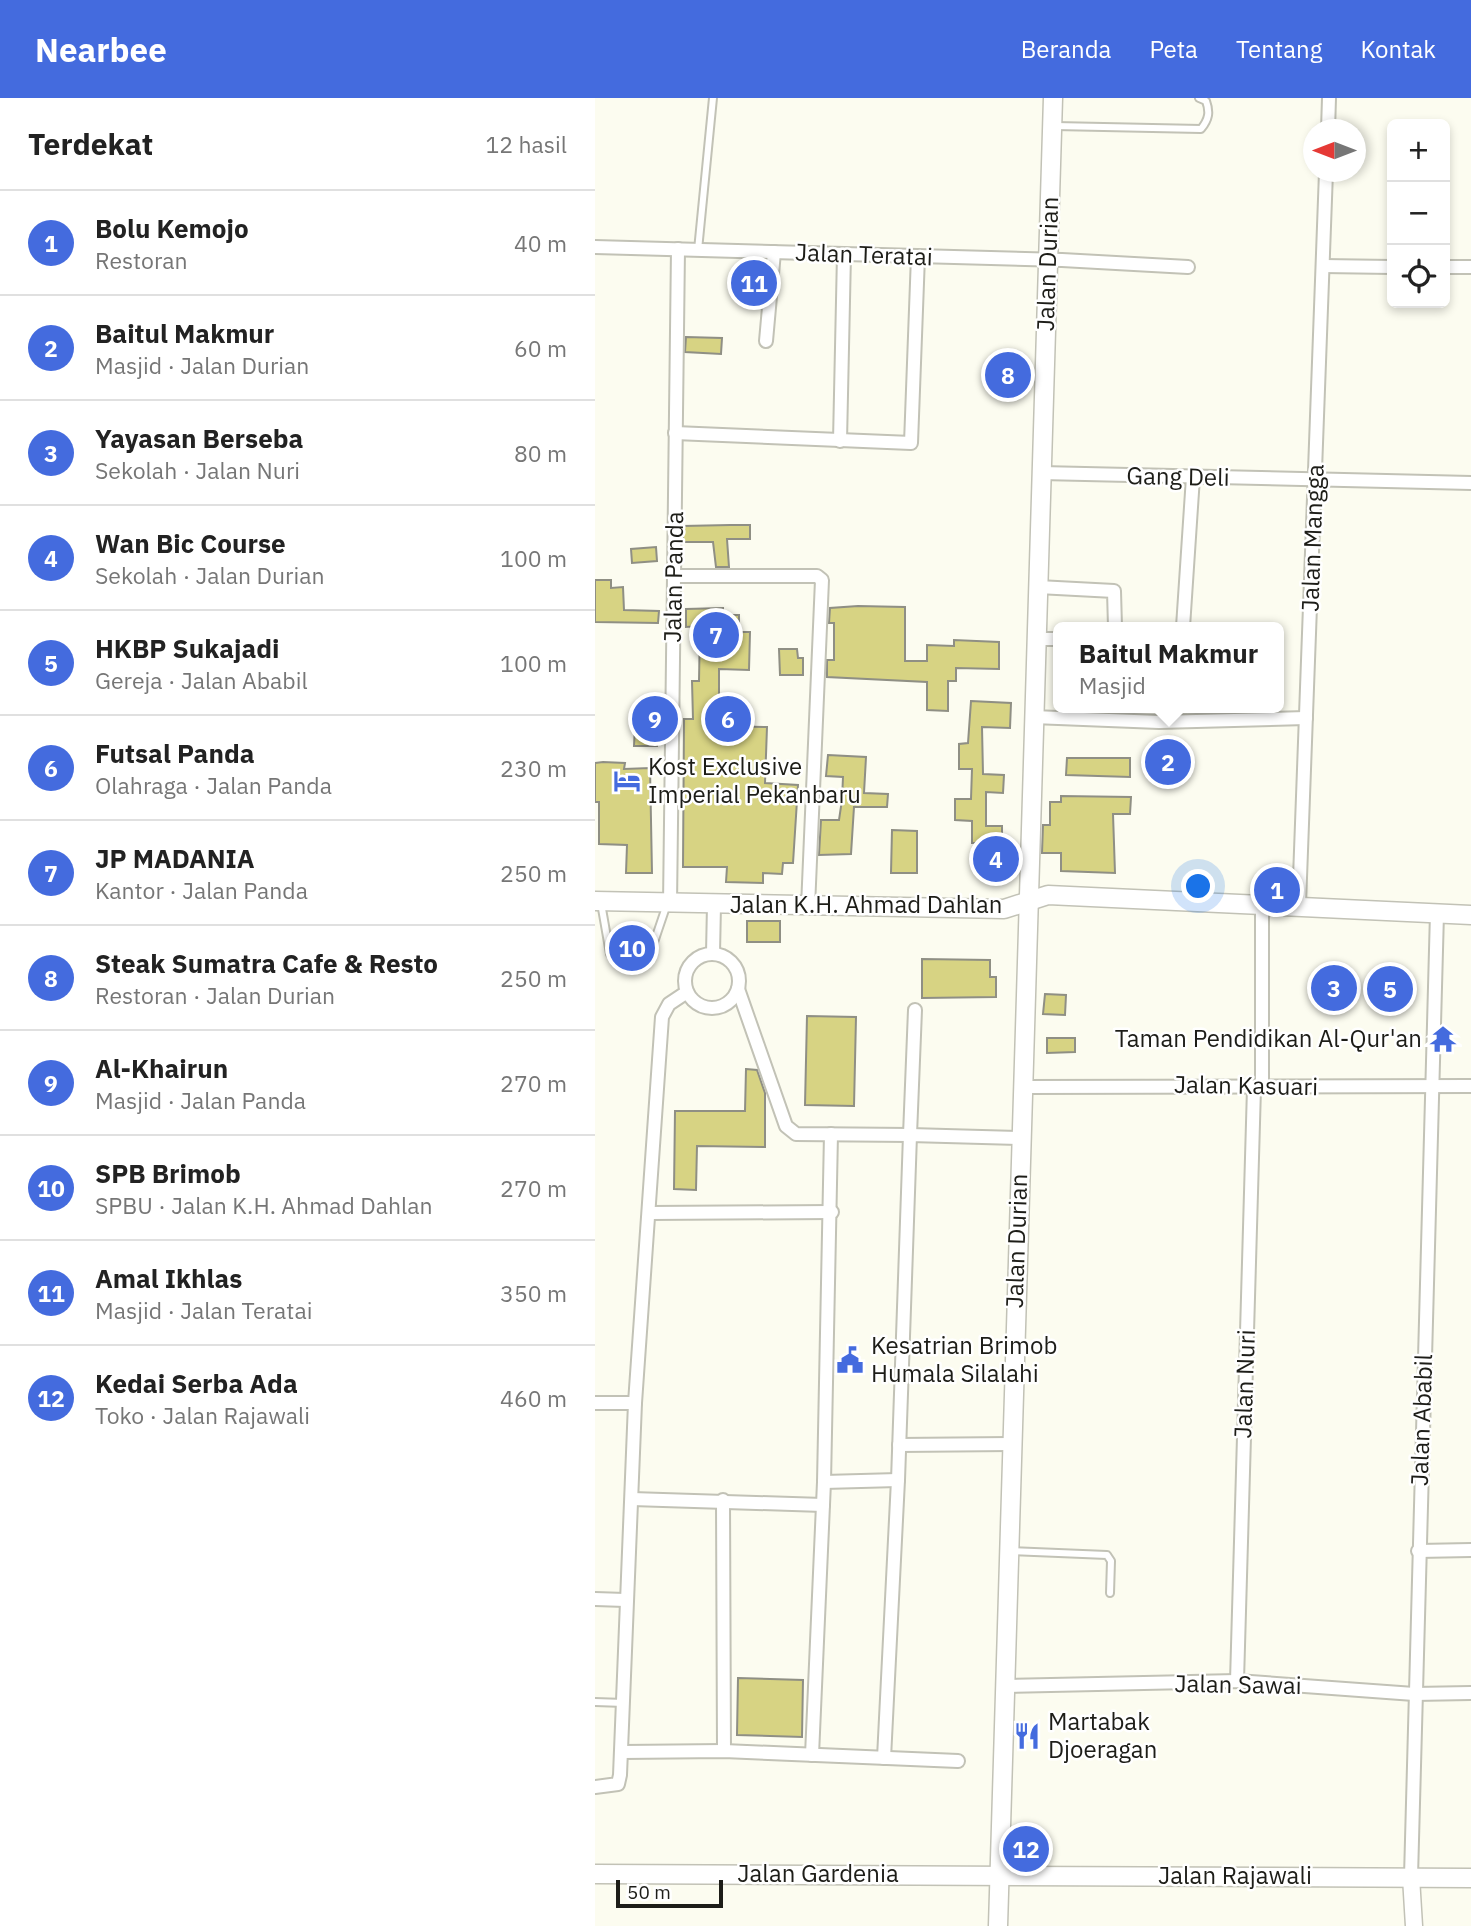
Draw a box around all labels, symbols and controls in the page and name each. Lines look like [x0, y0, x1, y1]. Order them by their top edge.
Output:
text: Nearbee [35, 28, 167, 71]
text: Beranda [1021, 33, 1111, 65]
text: Peta [1149, 33, 1198, 65]
text: Tentang [1236, 33, 1322, 65]
text: Kontak [1360, 33, 1436, 65]
north arrow [1303, 119, 1366, 182]
map controls [1387, 119, 1450, 308]
button: + [1387, 119, 1450, 182]
text: Terdekat [28, 124, 153, 163]
text: 12 hasil [485, 129, 567, 159]
button: − [1387, 182, 1450, 245]
street label: Jalan Durian [1029, 196, 1065, 332]
text: Bolu Kemojo [95, 211, 249, 245]
text: 1 [44, 228, 58, 258]
text: 40 m [514, 228, 567, 258]
street label: Jalan Teratai [795, 236, 933, 272]
text: Restoran [95, 245, 188, 275]
button: locate [1387, 245, 1450, 308]
pin: 11 [731, 257, 777, 309]
text: Baitul Makmur [95, 316, 274, 350]
text: 2 [44, 333, 58, 363]
text: 60 m [514, 333, 567, 363]
pin: 8 [985, 349, 1031, 401]
text: Masjid · Jalan Durian [95, 350, 309, 380]
text: Yayasan Berseba [95, 421, 303, 455]
text: 3 [44, 438, 58, 468]
text: 80 m [514, 438, 567, 468]
text: Sekolah · Jalan Nuri [95, 455, 300, 485]
street label: Gang Deli [1126, 459, 1230, 493]
street label: Jalan Mangga [1293, 463, 1331, 612]
street label: Jalan Panda [656, 511, 690, 643]
text: Wan Bic Course [95, 526, 286, 560]
text: 4 [44, 543, 58, 573]
text: 100 m [500, 543, 567, 573]
text: Sekolah · Jalan Durian [95, 560, 325, 590]
pin: 7 [693, 609, 739, 661]
popup [1053, 622, 1284, 713]
text: HKBP Sukajadi [95, 631, 279, 665]
text: Baitul Makmur [1079, 636, 1258, 670]
text: 5 [44, 648, 58, 678]
text: 100 m [500, 648, 567, 678]
text: Gereja · Jalan Ababil [95, 665, 308, 695]
text: Masjid [1079, 670, 1146, 700]
pin: 9 [632, 693, 678, 745]
pin: 6 [705, 693, 751, 745]
text: Futsal Panda [95, 736, 254, 770]
pin: 2 [1145, 736, 1191, 788]
place label: Kost Exclusive Imperial Pekanbaru [648, 750, 861, 810]
text: 6 [44, 753, 58, 783]
text: 230 m [500, 753, 567, 783]
hotel icon: Kost Exclusive Imperial Pekanbaru [612, 766, 642, 796]
text: Olahraga · Jalan Panda [95, 770, 332, 800]
pin: 4 [973, 833, 1019, 885]
text: JP MADANIA [95, 841, 255, 875]
text: 7 [44, 858, 58, 888]
text: 250 m [500, 858, 567, 888]
pin: 1 [1254, 864, 1300, 916]
your location [1181, 869, 1215, 903]
text: Kantor · Jalan Panda [95, 875, 308, 905]
street label: Jalan K.H. Ahmad Dahlan [730, 888, 1002, 920]
pin: 10 [609, 922, 655, 974]
text: Steak Sumatra Cafe & Resto [95, 946, 438, 980]
pin: 3 [1311, 962, 1357, 1014]
text: 8 [44, 963, 58, 993]
text: 250 m [500, 963, 567, 993]
pin: 5 [1367, 963, 1413, 1015]
text: Restoran · Jalan Durian [95, 980, 335, 1010]
place label: Taman Pendidikan Al-Qur'an [1115, 1022, 1422, 1054]
temple icon: Taman Pendidikan Al-Qur'an [1428, 1024, 1458, 1054]
text: Al-Khairun [95, 1051, 228, 1085]
text: 9 [44, 1068, 58, 1098]
text: 270 m [500, 1068, 567, 1098]
street label: Jalan Kasuari [1174, 1068, 1318, 1102]
text: Masjid · Jalan Panda [95, 1085, 306, 1115]
text: SPB Brimob [95, 1156, 241, 1190]
text: 10 [37, 1173, 65, 1203]
text: 270 m [500, 1173, 567, 1203]
street label: Jalan Durian [998, 1173, 1034, 1309]
text: SPBU · Jalan K.H. Ahmad Dahlan [95, 1190, 433, 1220]
text: Amal Ikhlas [95, 1261, 242, 1295]
text: 11 [37, 1278, 65, 1308]
text: 350 m [500, 1278, 567, 1308]
text: Masjid · Jalan Teratai [95, 1295, 312, 1325]
place label: Kesatrian Brimob Humala Silalahi [871, 1329, 1057, 1389]
street label: Jalan Nuri [1226, 1329, 1262, 1439]
public building icon: Kesatrian Brimob Humala Silalahi [835, 1345, 865, 1375]
street label: Jalan Ababil [1403, 1353, 1439, 1487]
text: Kedai Serba Ada [95, 1366, 298, 1400]
text: 12 [37, 1383, 65, 1413]
text: 460 m [500, 1383, 567, 1413]
text: Toko · Jalan Rajawali [95, 1400, 310, 1430]
street label: Jalan Sawai [1174, 1667, 1302, 1701]
place label: Martabak Djoeragan [1048, 1705, 1157, 1765]
restaurant icon: Martabak Djoeragan [1012, 1721, 1042, 1751]
pin: 12 [1003, 1823, 1049, 1875]
street label: Jalan Gardenia [737, 1857, 899, 1889]
street label: Jalan Rajawali [1158, 1859, 1312, 1891]
scale bar [616, 1877, 723, 1909]
text: 50 m [627, 1880, 671, 1904]

